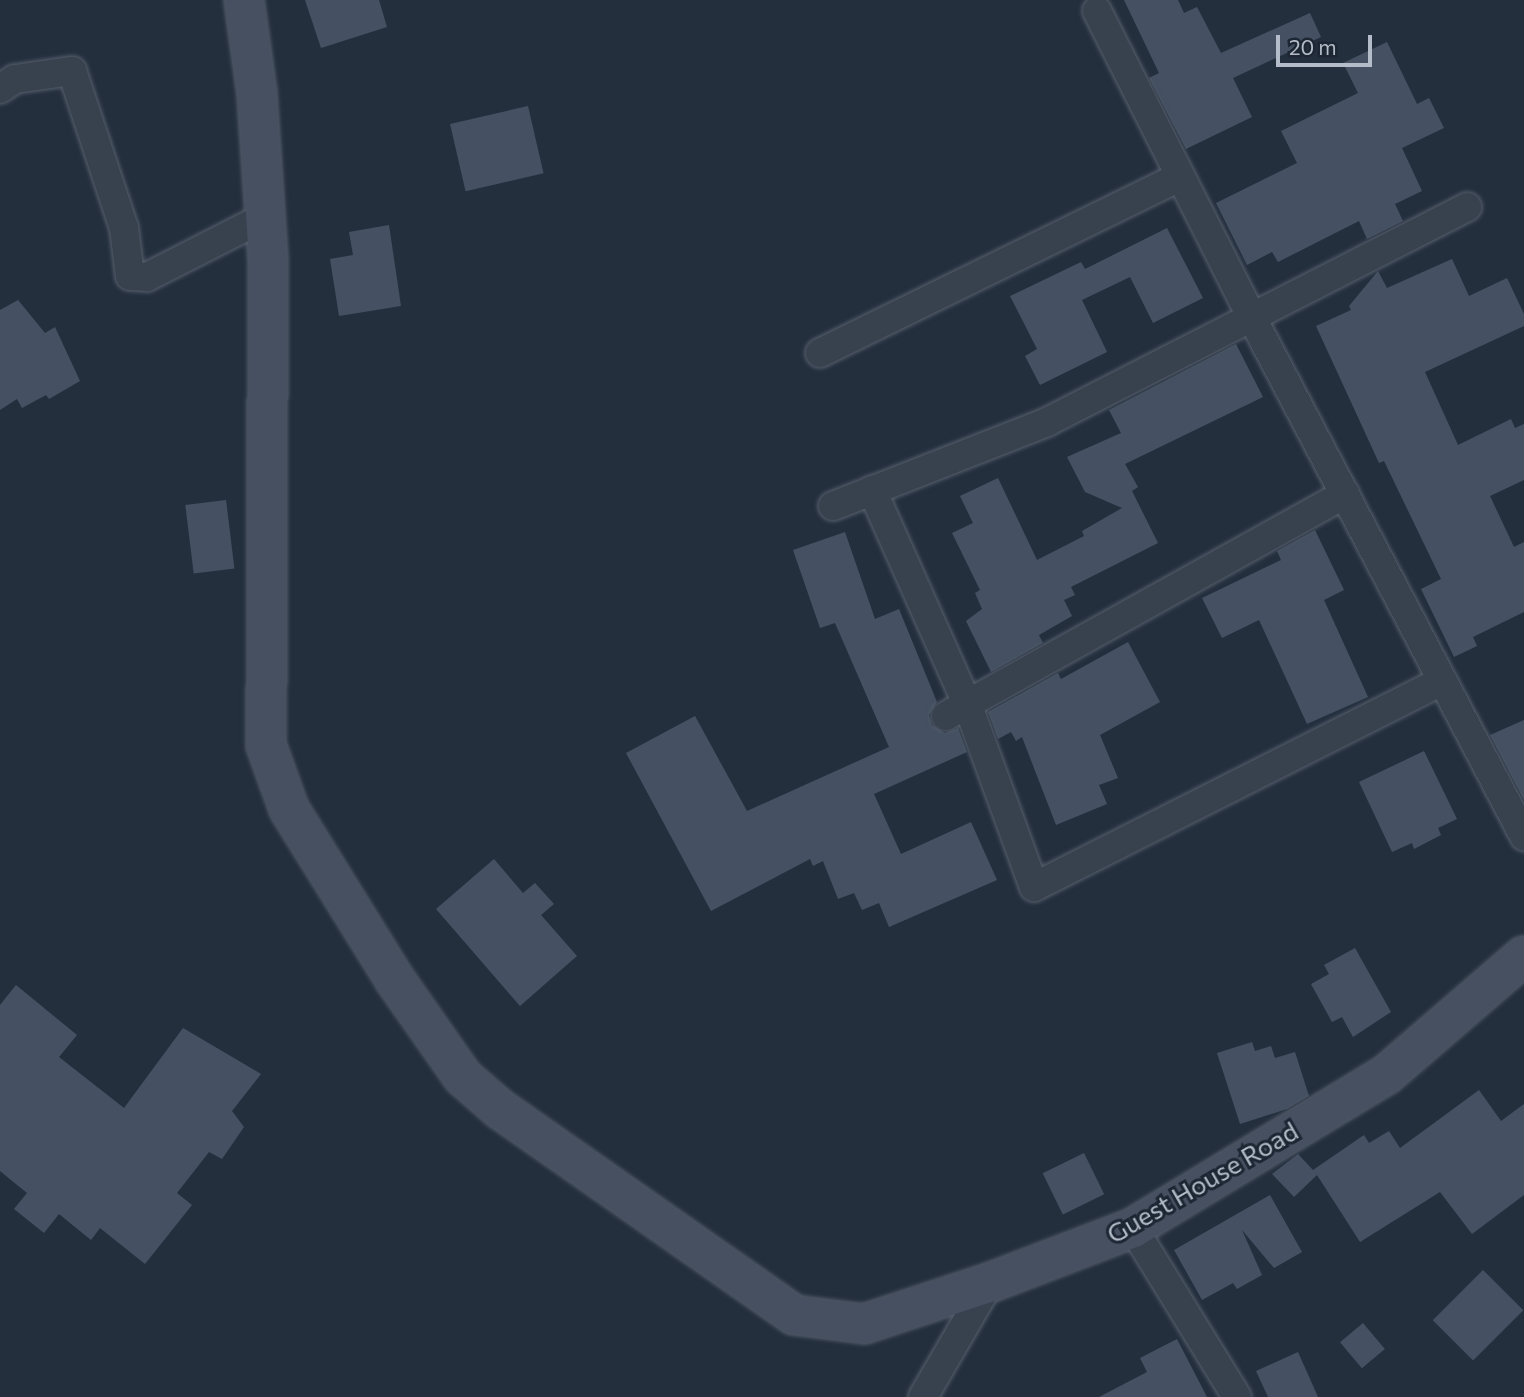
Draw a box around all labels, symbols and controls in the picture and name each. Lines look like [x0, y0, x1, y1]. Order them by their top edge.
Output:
scale bar [1279, 21, 1375, 65]
text: 20 m [1289, 34, 1337, 59]
street label: Guest House Road [1101, 1115, 1303, 1249]

